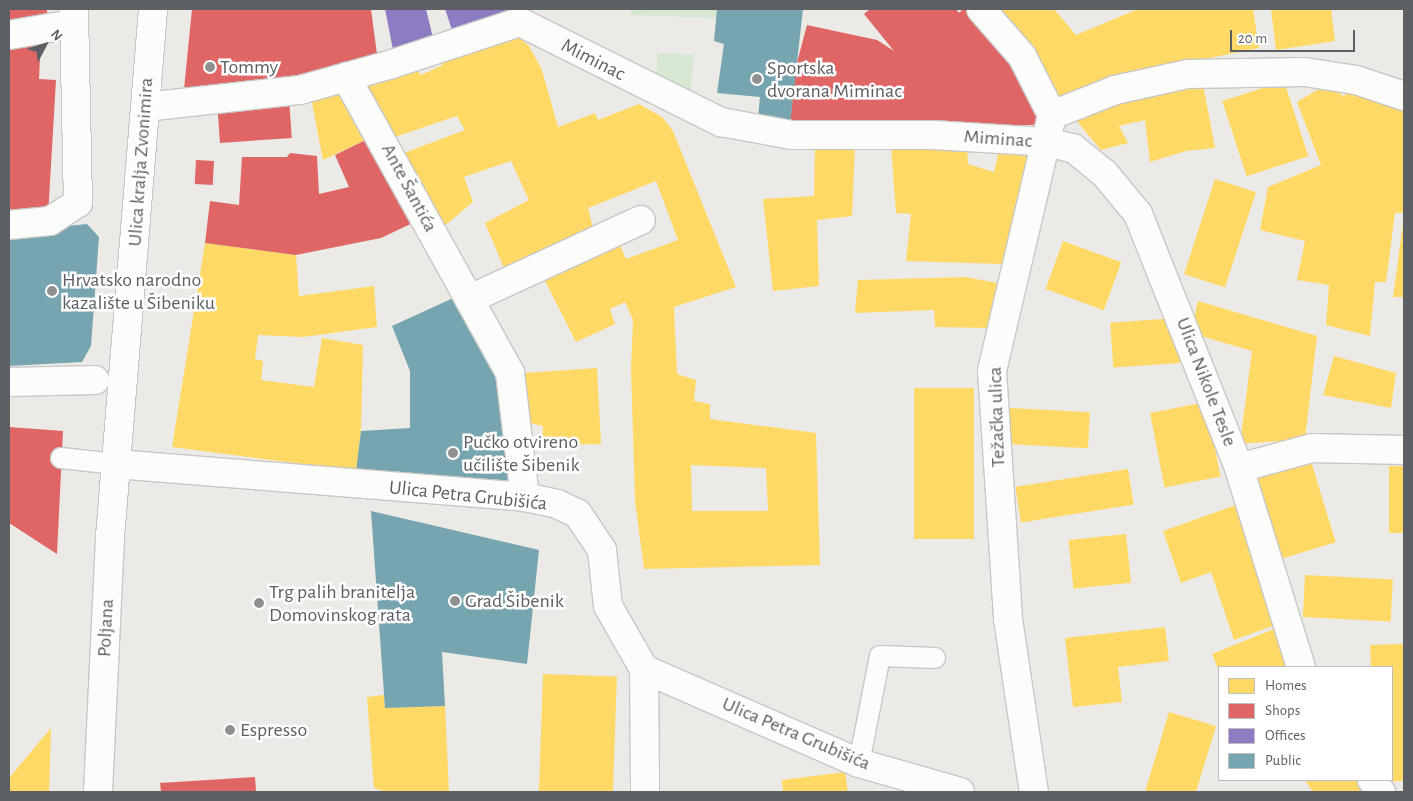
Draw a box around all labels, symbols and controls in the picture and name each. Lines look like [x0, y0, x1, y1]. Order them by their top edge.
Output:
north arrow [20, 20, 70, 70]
scale bar [1233, 20, 1358, 52]
text: N [48, 27, 65, 44]
text: 20 m [1238, 31, 1267, 46]
street label: Miminac [557, 34, 629, 86]
place label: Tommy [220, 55, 278, 79]
place label: Sportska dvorana Miminac [767, 56, 902, 103]
marker: Tommy [204, 61, 216, 73]
marker: Sportska dvorana Miminac [751, 73, 763, 85]
street label: Ulica kralja Zvonimira [123, 77, 159, 247]
street label: Miminac [963, 125, 1033, 153]
street label: Ante Šantića [376, 140, 442, 236]
place label: Hrvatsko narodno kazalište u Šibeniku [62, 268, 215, 315]
marker: Hrvatsko narodno kazalište u Šibeniku [46, 285, 58, 297]
street label: Ulica Nikole Tesle [1170, 314, 1242, 450]
street label: Težačka ulica [983, 366, 1011, 468]
place label: Pučko otvireno učilište Šibenik [463, 430, 580, 477]
marker: Pučko otvireno učilište Šibenik [447, 447, 459, 459]
street label: Ulica Petra Grubišića [388, 476, 548, 516]
place label: Trg palih branitelja Domovinskog rata [269, 580, 415, 627]
place label: Grad Šibenik [465, 589, 564, 613]
marker: Grad Šibenik [449, 595, 461, 607]
marker: Trg palih branitelja Domovinskog rata [253, 597, 265, 609]
street label: Poljana [92, 598, 120, 658]
legend [1218, 666, 1393, 781]
text: Homes [1265, 678, 1307, 693]
street label: Ulica Petra Grubišića [718, 692, 874, 776]
text: Shops [1265, 703, 1300, 718]
place label: Espresso [240, 718, 307, 742]
marker: Espresso [224, 724, 236, 736]
text: Offices [1265, 728, 1306, 743]
text: Public [1265, 753, 1301, 768]

